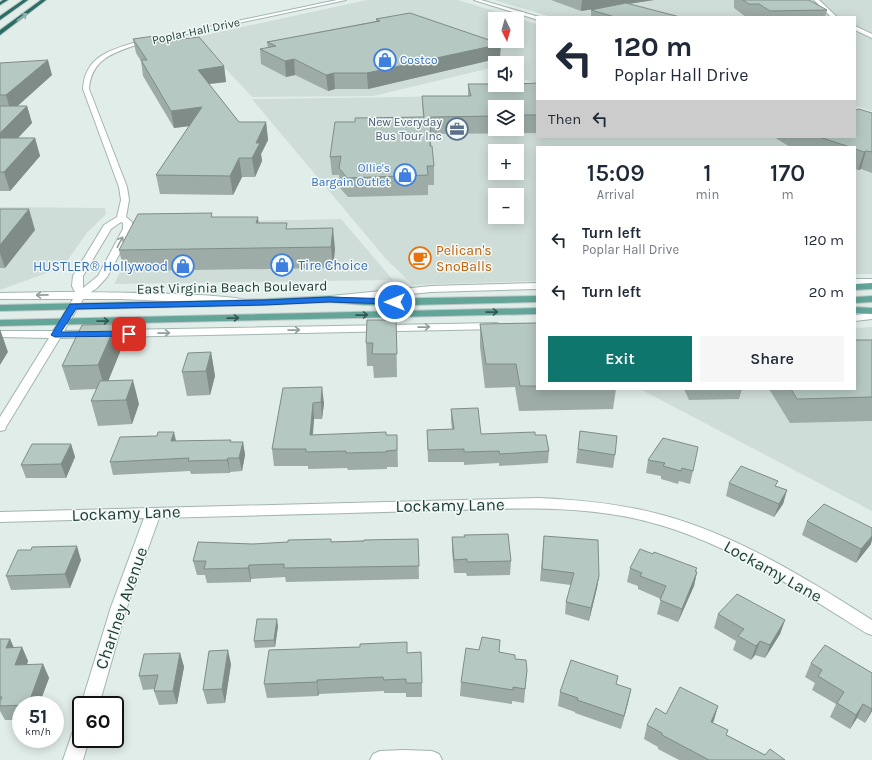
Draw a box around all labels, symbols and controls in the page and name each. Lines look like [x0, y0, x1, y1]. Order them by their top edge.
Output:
one-way arrow [16, 12, 27, 21]
north arrow [488, 12, 524, 48]
map controls [488, 12, 524, 224]
street label: Poplar Hall Drive [151, 15, 241, 47]
text: 120 m [614, 30, 692, 63]
icon: left [548, 32, 600, 84]
shop icon: Costco [372, 47, 398, 73]
place label: Costco [400, 53, 437, 67]
button: sound [488, 56, 524, 92]
text: Poplar Hall Drive [614, 64, 748, 86]
button: layers [488, 100, 524, 136]
icon: left [589, 108, 611, 130]
text: Then [548, 110, 581, 128]
place label: New Everyday Bus Tour Inc [368, 115, 442, 143]
office icon: New Everyday Bus Tour Inc [444, 116, 470, 142]
button: + [488, 144, 524, 180]
text: 15:09 [587, 159, 645, 187]
text: 1 [703, 159, 712, 187]
text: 170 [770, 159, 805, 187]
place label: Ollie's Bargain Outlet [311, 161, 390, 189]
shop icon: Ollie's Bargain Outlet [392, 162, 418, 188]
text: Arrival [597, 187, 635, 202]
text: min [695, 187, 719, 202]
text: m [782, 187, 794, 202]
button: − [488, 188, 524, 224]
text: Turn left [582, 224, 641, 242]
icon: left [548, 229, 570, 251]
text: 120 m [804, 231, 844, 249]
one-way arrow [117, 236, 125, 248]
place label: Pelican's SnoBalls [436, 242, 492, 275]
text: Poplar Hall Drive [582, 242, 679, 257]
cafe icon: Pelican's SnoBalls [407, 245, 433, 271]
shop icon: Tire Choice [269, 252, 295, 278]
shop icon: HUSTLER® Hollywood [170, 253, 196, 279]
place label: Tire Choice [298, 257, 368, 274]
place label: HUSTLER® Hollywood [33, 258, 168, 275]
street label: East Virginia Beach Boulevard [136, 277, 328, 298]
position arrow [374, 281, 416, 323]
icon: left [548, 281, 570, 303]
text: Turn left [582, 283, 641, 301]
text: 20 m [809, 283, 844, 301]
one-way arrow [36, 291, 49, 299]
one-way arrow [485, 308, 498, 316]
one-way arrow [356, 311, 369, 319]
one-way arrow [226, 314, 239, 322]
one-way arrow [96, 317, 109, 325]
pin [112, 317, 146, 351]
icon: arrive [118, 323, 140, 345]
one-way arrow [417, 323, 430, 331]
one-way arrow [287, 326, 300, 334]
one-way arrow [157, 329, 170, 337]
button: Exit [548, 336, 692, 382]
button: Share [700, 336, 844, 382]
street label: Lockamy Lane [395, 494, 505, 516]
street label: Lockamy Lane [71, 501, 181, 525]
street label: Lockamy Lane [720, 536, 826, 606]
street label: Charlney Avenue [91, 544, 151, 672]
speed limit sign: 60 [72, 696, 124, 748]
text: 51 [29, 705, 47, 728]
text: km/h [25, 726, 51, 738]

